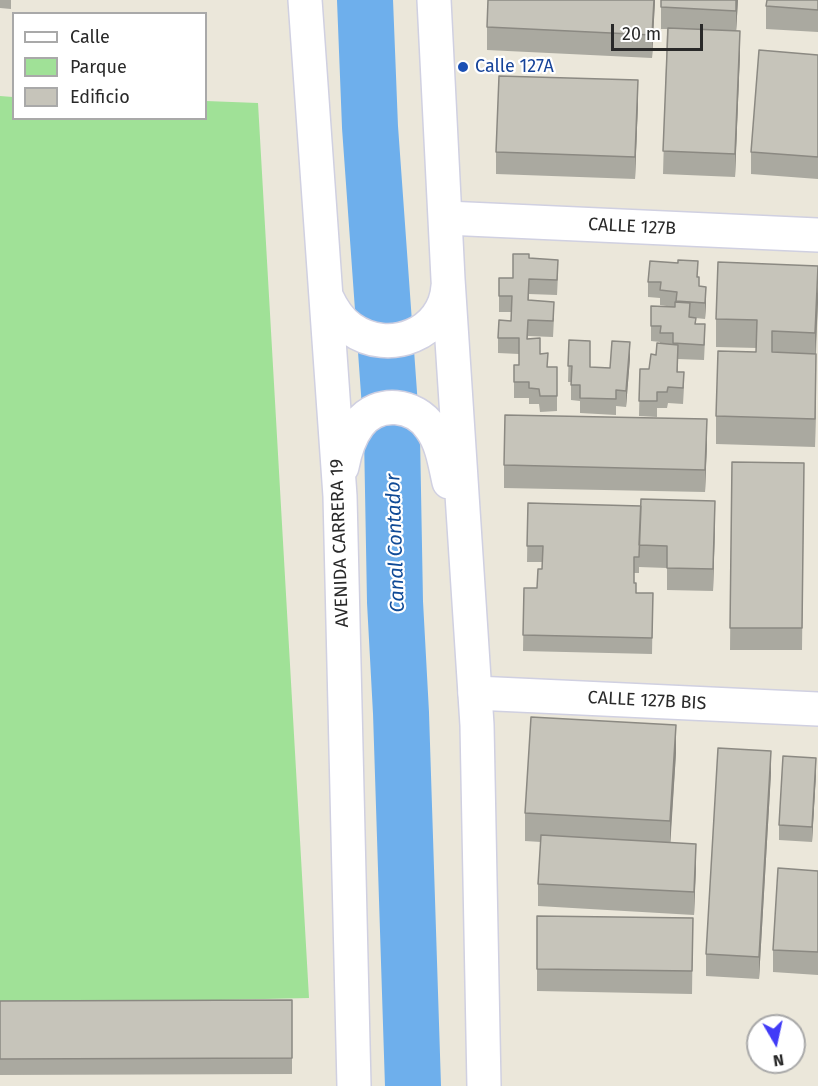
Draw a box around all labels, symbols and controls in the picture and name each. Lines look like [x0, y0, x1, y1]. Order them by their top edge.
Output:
legend [12, 12, 207, 120]
scale bar [614, 12, 706, 50]
text: 20 m [622, 23, 661, 45]
text: Calle [70, 26, 110, 48]
text: Parque [70, 56, 127, 78]
place label: Calle 127A [475, 56, 554, 78]
marker: Calle 127A [456, 60, 470, 74]
text: Edificio [70, 86, 130, 108]
street label: CALLE 127B [587, 214, 677, 240]
street label: AVENIDA CARRERA 19 [326, 458, 354, 628]
water label: Canal Contador [382, 473, 410, 613]
street label: CALLE 127B BIS [587, 687, 707, 715]
north arrow [746, 1014, 806, 1074]
text: N [772, 1050, 785, 1071]

